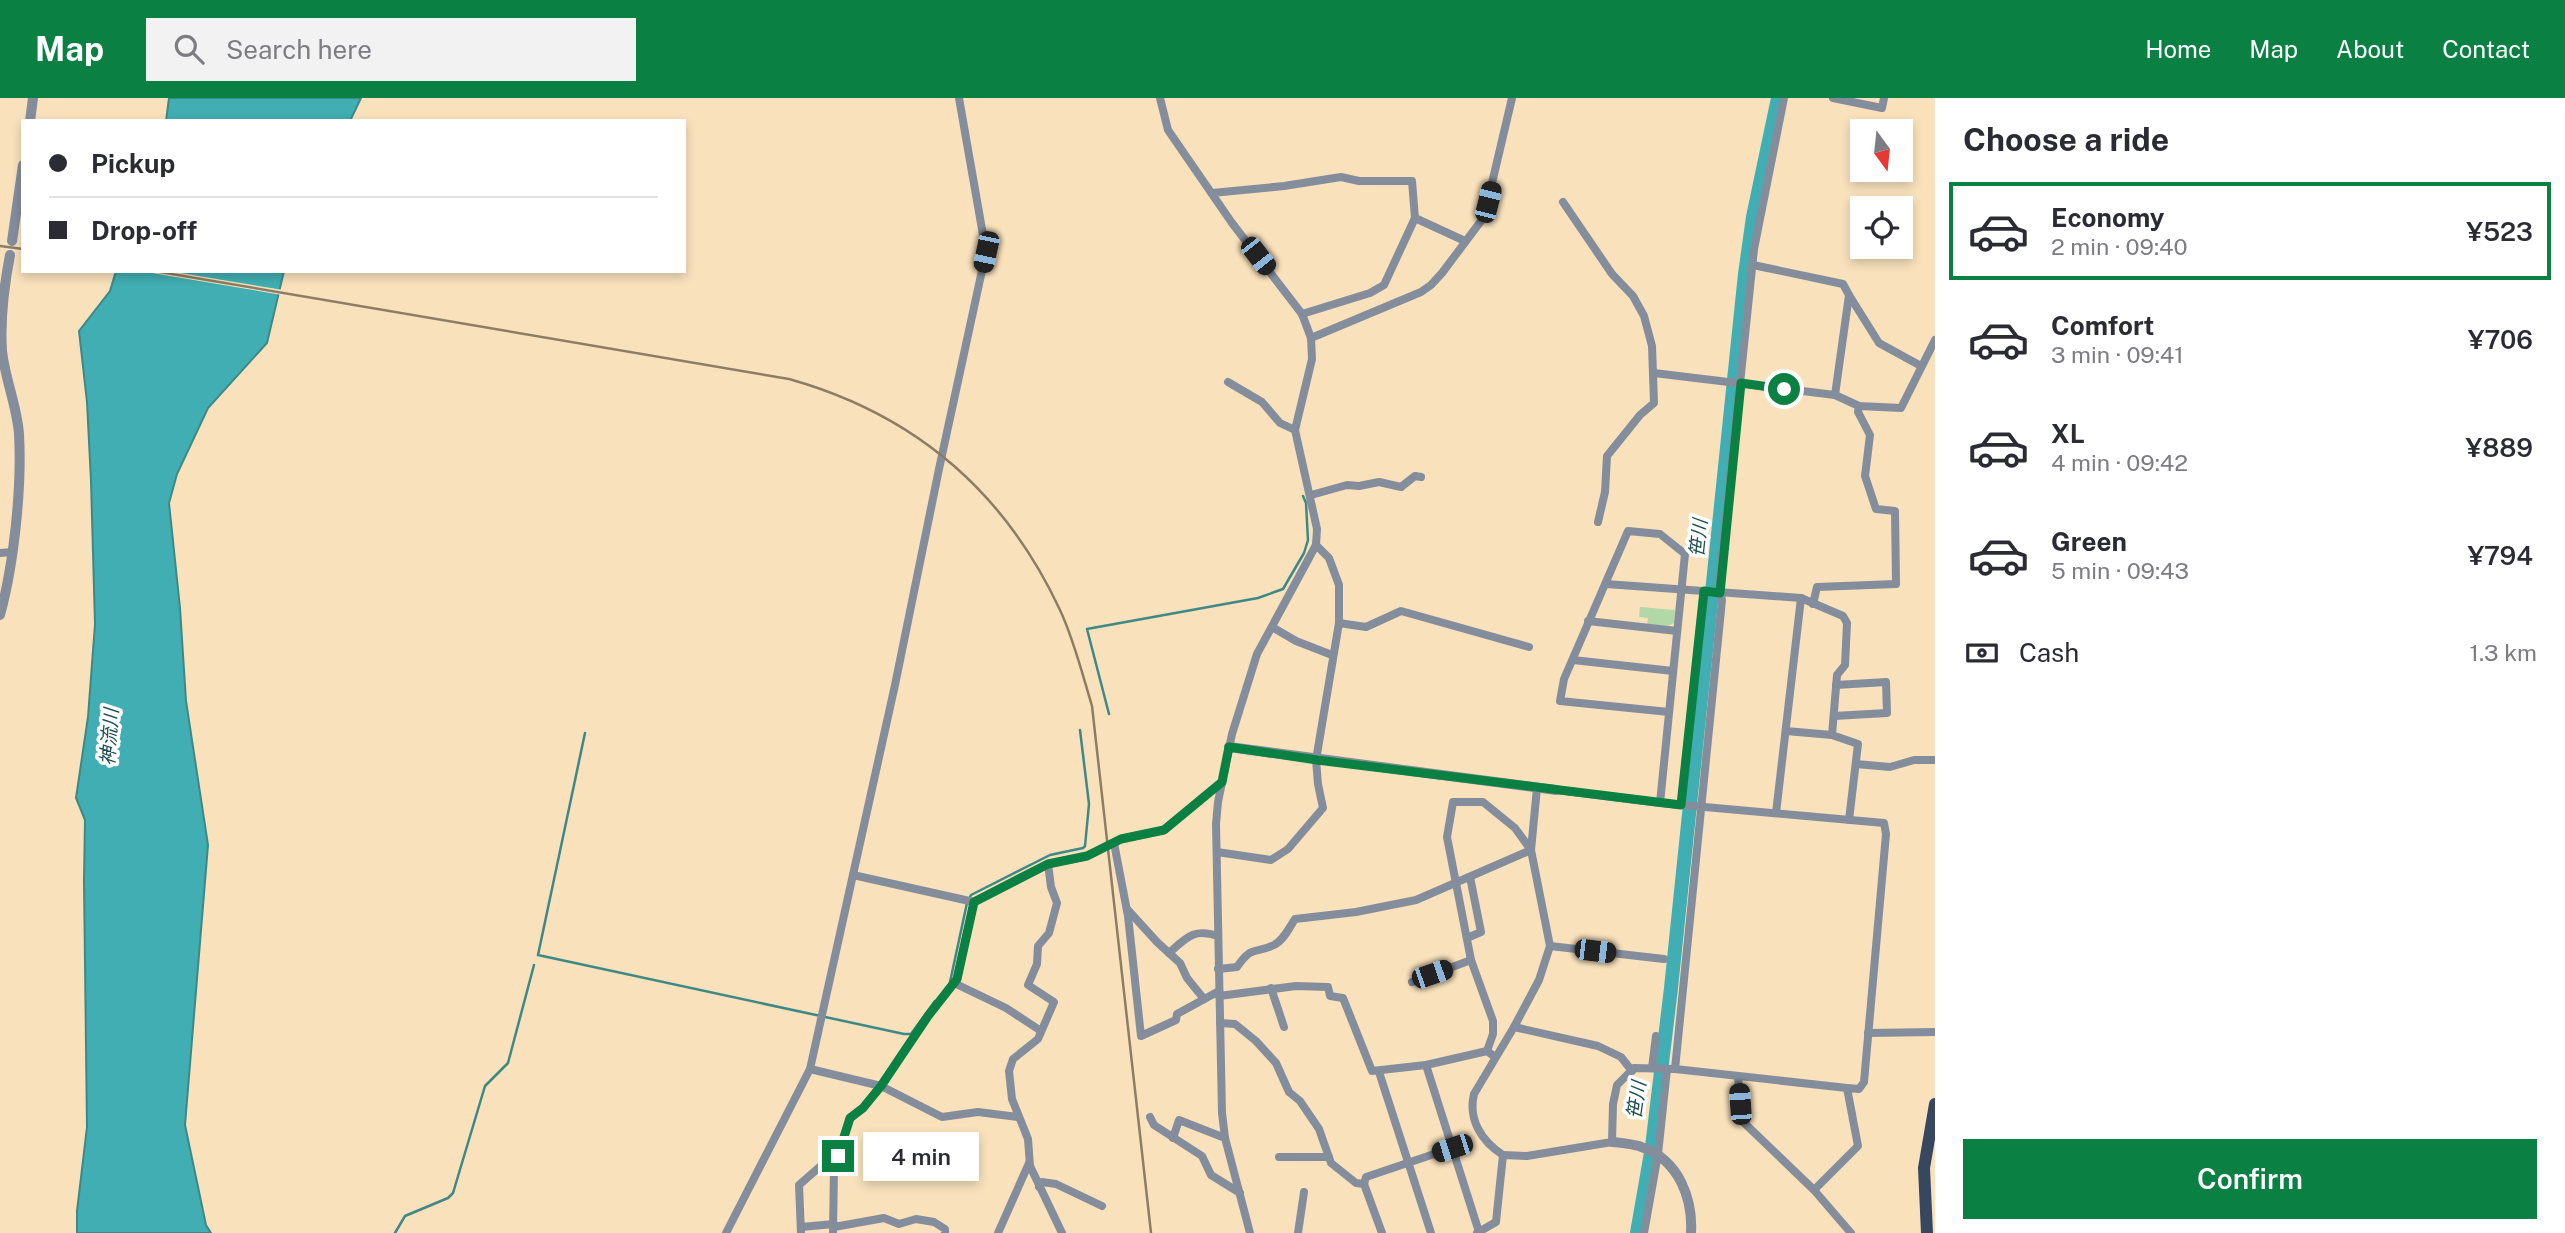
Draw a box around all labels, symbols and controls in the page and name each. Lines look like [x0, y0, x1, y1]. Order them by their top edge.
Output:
search box [146, 18, 636, 81]
text: Map [35, 30, 104, 68]
icon: search [170, 30, 208, 68]
text: Search here [226, 34, 372, 65]
text: Home [2145, 35, 2211, 63]
text: Map [2249, 35, 2298, 63]
text: About [2336, 35, 2404, 63]
text: Contact [2442, 35, 2530, 63]
north arrow [1850, 119, 1913, 182]
map controls [1850, 119, 1913, 259]
text: Choose a ride [1963, 121, 2169, 158]
text: Pickup [91, 148, 175, 179]
car [1473, 179, 1504, 225]
button: locate [1850, 196, 1913, 259]
icon: car [1967, 200, 2030, 263]
text: Economy [2051, 202, 2164, 233]
text: Drop-off [91, 215, 197, 246]
text: ¥523 [2466, 216, 2533, 247]
car [972, 229, 1001, 275]
car [1237, 233, 1280, 279]
text: 2 min · 09:40 [2051, 233, 2187, 260]
icon: car [1967, 308, 2030, 371]
text: Comfort [2051, 310, 2154, 341]
text: ¥706 [2468, 324, 2533, 355]
text: 3 min · 09:41 [2051, 341, 2184, 368]
route start [1768, 373, 1800, 405]
icon: car [1967, 416, 2030, 479]
text: XL [2051, 418, 2085, 449]
text: ¥889 [2466, 432, 2533, 463]
text: 4 min · 09:42 [2051, 449, 2188, 476]
water label: 笹川 [1685, 516, 1711, 558]
icon: car [1967, 524, 2030, 587]
text: Green [2051, 526, 2127, 557]
text: ¥794 [2467, 540, 2533, 571]
text: 5 min · 09:43 [2051, 557, 2189, 584]
icon: cash [1963, 634, 2001, 672]
text: Cash [2019, 637, 2079, 668]
text: 1.3 km [2470, 639, 2537, 666]
water label: 神流川 [96, 706, 122, 766]
car [1573, 938, 1618, 964]
car [1409, 957, 1456, 991]
water label: 笹川 [1622, 1078, 1650, 1120]
car [1729, 1082, 1752, 1126]
callout: 4 min [862, 1132, 978, 1180]
car [1429, 1132, 1476, 1164]
button: Confirm [1963, 1139, 2537, 1219]
route end [822, 1140, 854, 1172]
text: 4 min [891, 1143, 951, 1170]

